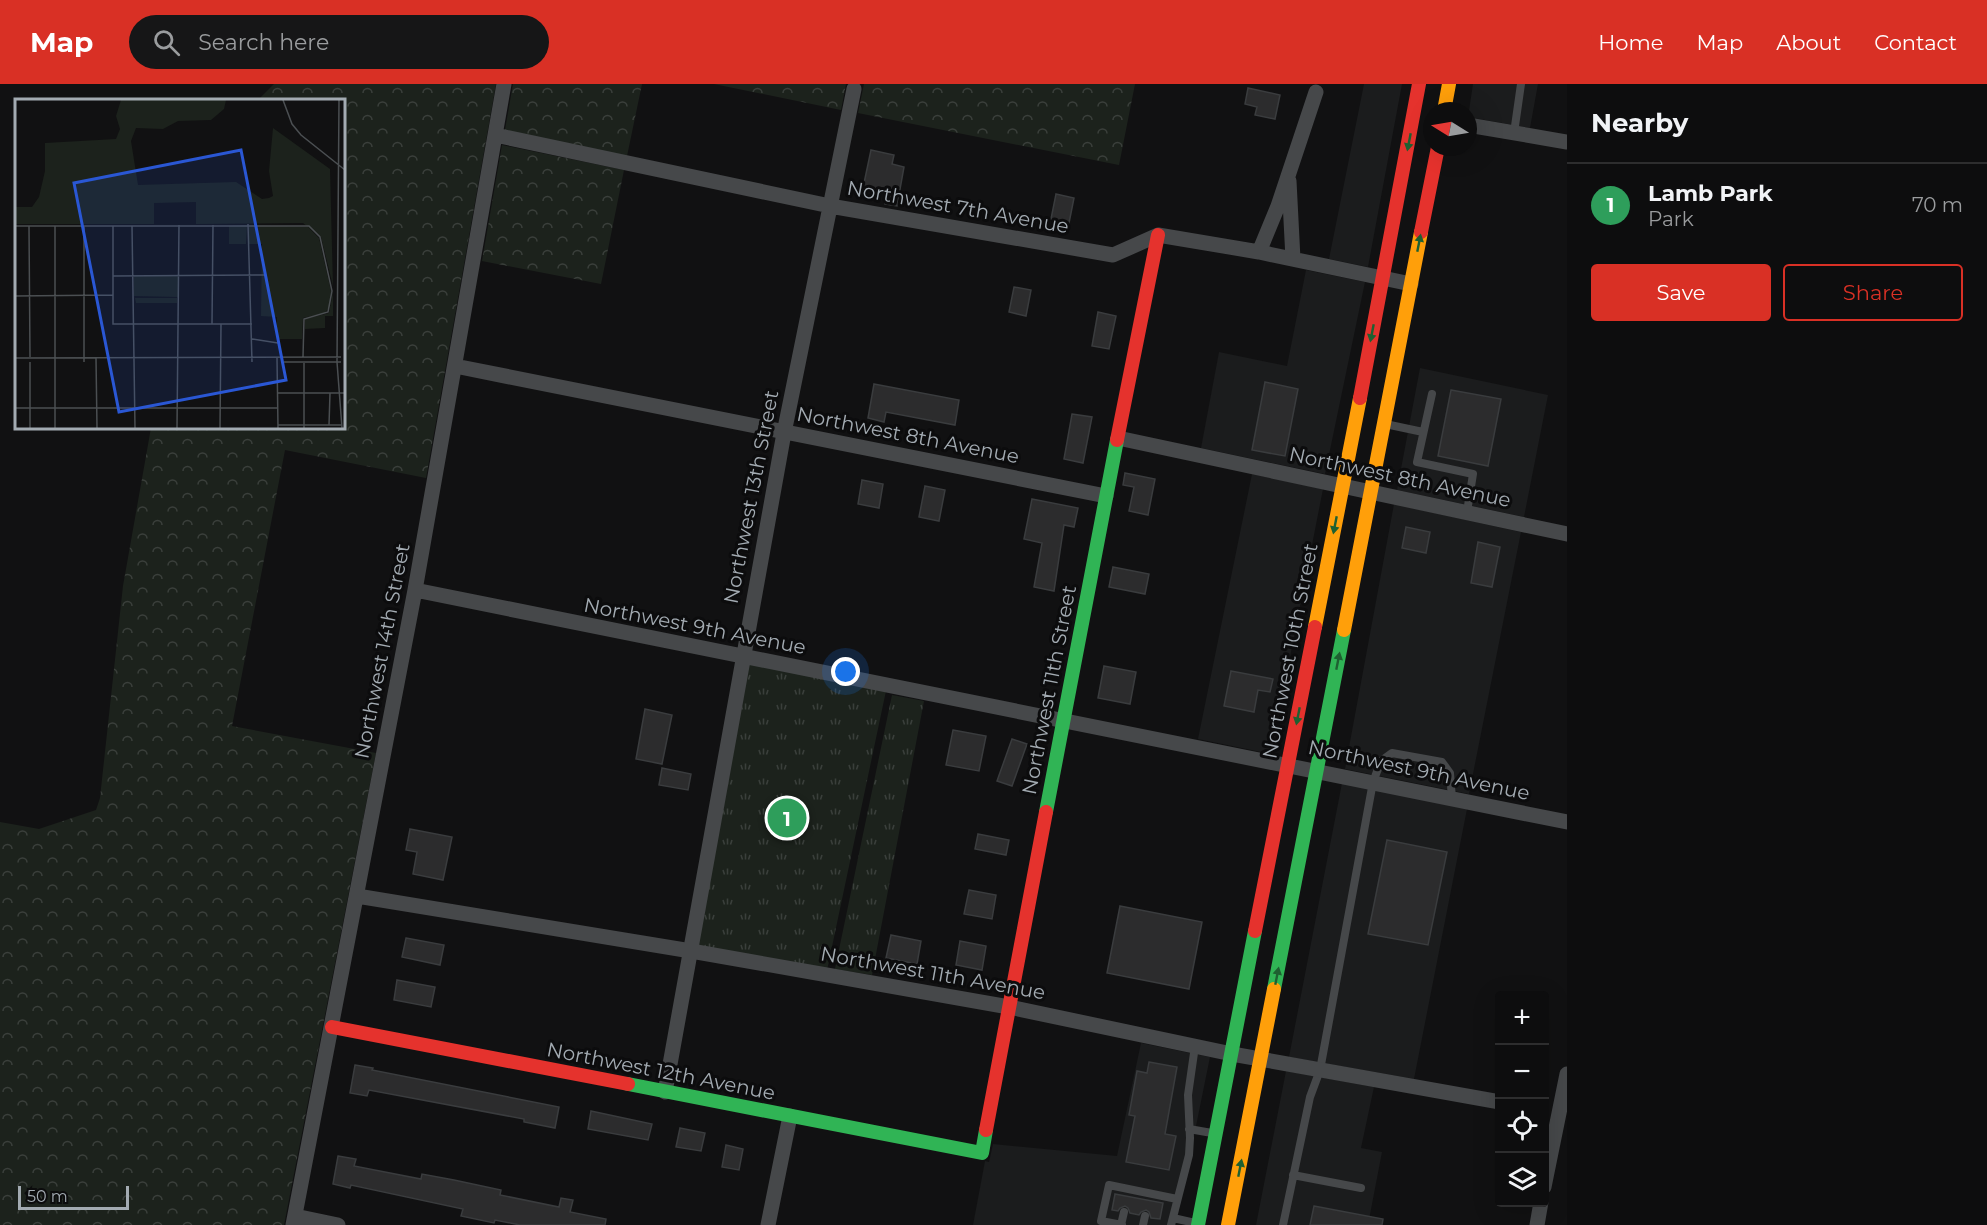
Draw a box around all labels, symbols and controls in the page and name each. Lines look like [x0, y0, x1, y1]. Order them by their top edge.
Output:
search box [129, 15, 549, 69]
text: Map [30, 25, 93, 59]
icon: search [150, 26, 183, 59]
text: Search here [198, 29, 329, 56]
text: Home [1598, 30, 1663, 55]
text: Map [1696, 30, 1743, 55]
text: About [1776, 30, 1841, 55]
text: Contact [1874, 30, 1957, 55]
inset map [15, 99, 345, 429]
north arrow [1423, 102, 1477, 156]
text: Nearby [1591, 107, 1688, 139]
one-way arrow [1404, 132, 1413, 151]
street label: Northwest 7th Avenue [845, 176, 1071, 238]
text: Lamb Park [1648, 180, 1773, 207]
text: 1 [1607, 193, 1614, 217]
text: 70 m [1912, 193, 1963, 217]
text: Park [1648, 207, 1694, 231]
one-way arrow [1415, 233, 1424, 252]
button: Save [1591, 264, 1771, 321]
button: Share [1783, 264, 1963, 321]
one-way arrow [1367, 324, 1376, 343]
street label: Northwest 13th Street [719, 388, 783, 606]
street label: Northwest 8th Avenue [795, 402, 1021, 468]
street label: Northwest 8th Avenue [1287, 442, 1513, 512]
one-way arrow [1330, 515, 1339, 534]
street label: Northwest 14th Street [349, 541, 415, 761]
street label: Northwest 10th Street [1257, 541, 1323, 761]
street label: Northwest 11th Street [1017, 583, 1081, 797]
street label: Northwest 9th Avenue [582, 593, 808, 659]
one-way arrow [1334, 651, 1343, 670]
your location [831, 657, 860, 686]
one-way arrow [1293, 707, 1302, 726]
street label: Northwest 9th Avenue [1306, 735, 1532, 805]
pin: 1 [768, 796, 806, 840]
street label: Northwest 11th Avenue [819, 941, 1047, 1005]
one-way arrow [1273, 967, 1282, 986]
map controls [1495, 991, 1549, 1207]
button: + [1495, 991, 1549, 1045]
street label: Northwest 12th Avenue [545, 1037, 777, 1105]
button: − [1495, 1045, 1549, 1099]
button: locate [1495, 1099, 1549, 1153]
button: layers [1495, 1153, 1549, 1207]
one-way arrow [1236, 1158, 1245, 1177]
scale bar [18, 1183, 129, 1210]
text: 50 m [27, 1187, 68, 1206]

